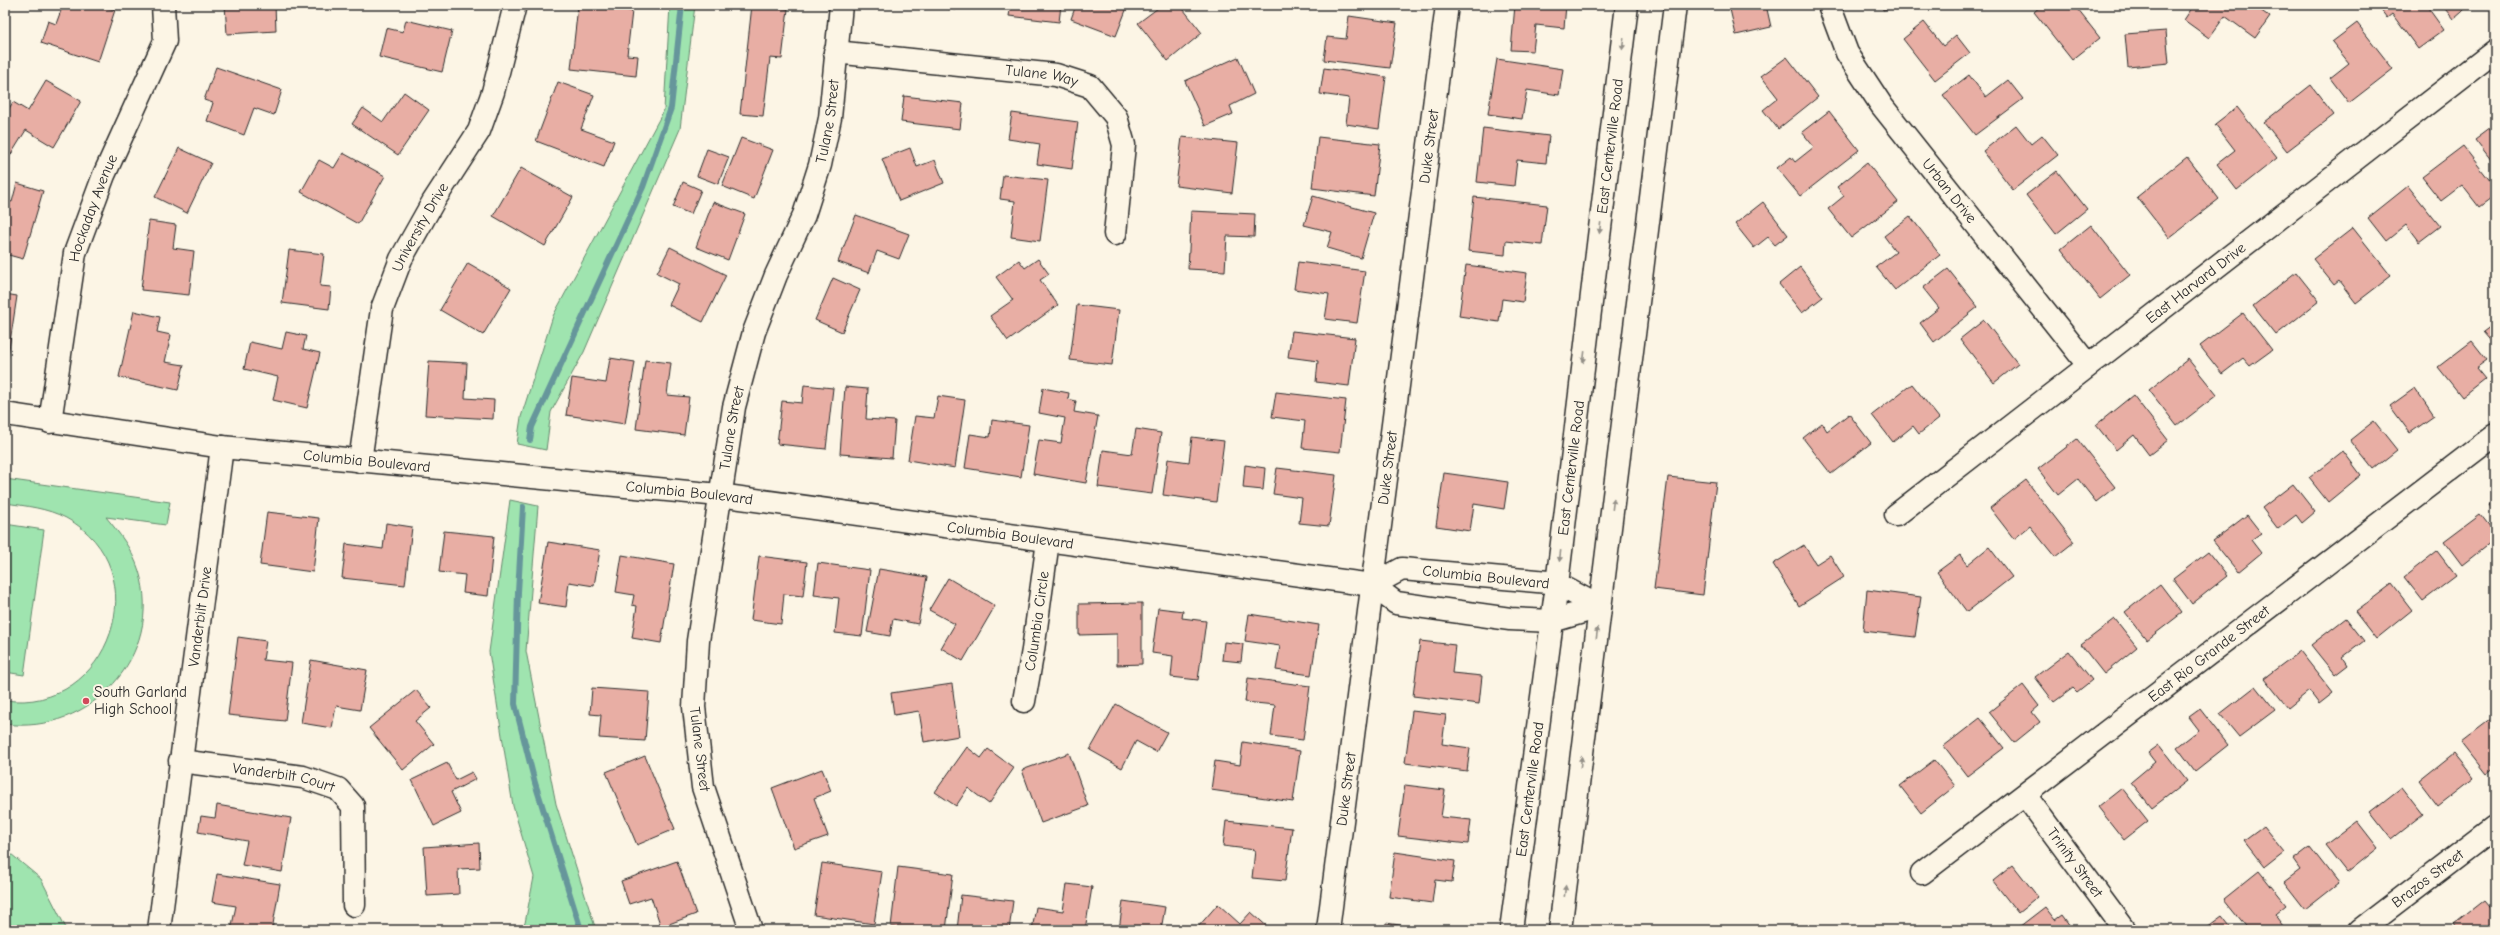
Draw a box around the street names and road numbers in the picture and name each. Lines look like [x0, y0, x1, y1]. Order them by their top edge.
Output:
street label: Tulane Way [1004, 61, 1081, 91]
street label: Tulane Street [812, 78, 843, 165]
street label: East Centerville Road [1593, 78, 1627, 215]
street label: Duke Street [1415, 108, 1443, 184]
street label: Hockaday Avenue [65, 151, 121, 263]
street label: Urban Drive [1918, 155, 1981, 227]
street label: University Drive [388, 179, 452, 274]
street label: East Harvard Drive [2142, 238, 2250, 327]
street label: Tulane Street [715, 383, 748, 471]
street label: East Centerville Road [1554, 399, 1588, 536]
street label: Duke Street [1374, 429, 1401, 506]
street label: Columbia Boulevard [302, 446, 431, 476]
street label: Columbia Boulevard [625, 477, 754, 509]
street label: Columbia Boulevard [946, 518, 1075, 553]
street label: Columbia Boulevard [1422, 561, 1550, 593]
street label: Vanderbilt Drive [184, 565, 215, 668]
street label: Columbia Circle [1020, 569, 1053, 672]
street label: East Rio Grande Street [2144, 601, 2274, 706]
street label: Tulane Street [686, 706, 714, 793]
street label: East Centerville Road [1512, 721, 1548, 858]
street label: Duke Street [1332, 751, 1360, 827]
street label: Vanderbilt Court [231, 759, 338, 796]
street label: Trinity Street [2043, 824, 2107, 902]
street label: Brazos Street [2388, 845, 2468, 912]

